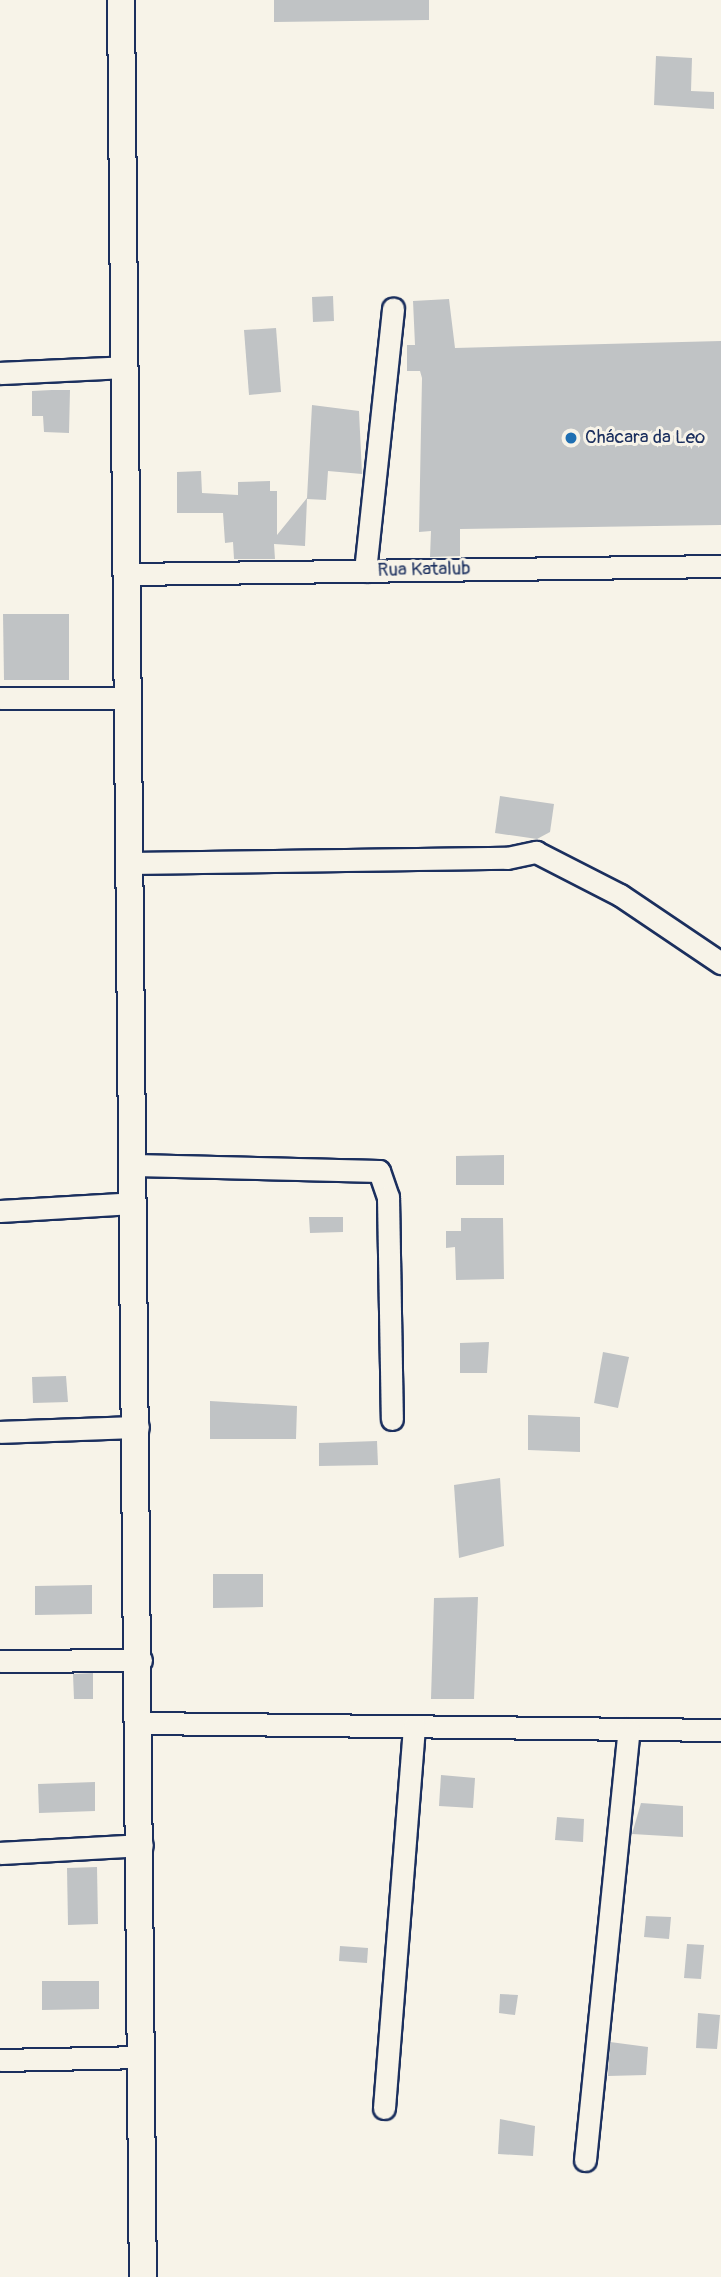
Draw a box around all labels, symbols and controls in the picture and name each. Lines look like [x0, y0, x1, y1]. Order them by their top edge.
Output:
place label: Chácara da Leo [585, 427, 705, 449]
marker: Chácara da Leo [563, 430, 579, 446]
street label: Rua Katalub [377, 558, 471, 582]

